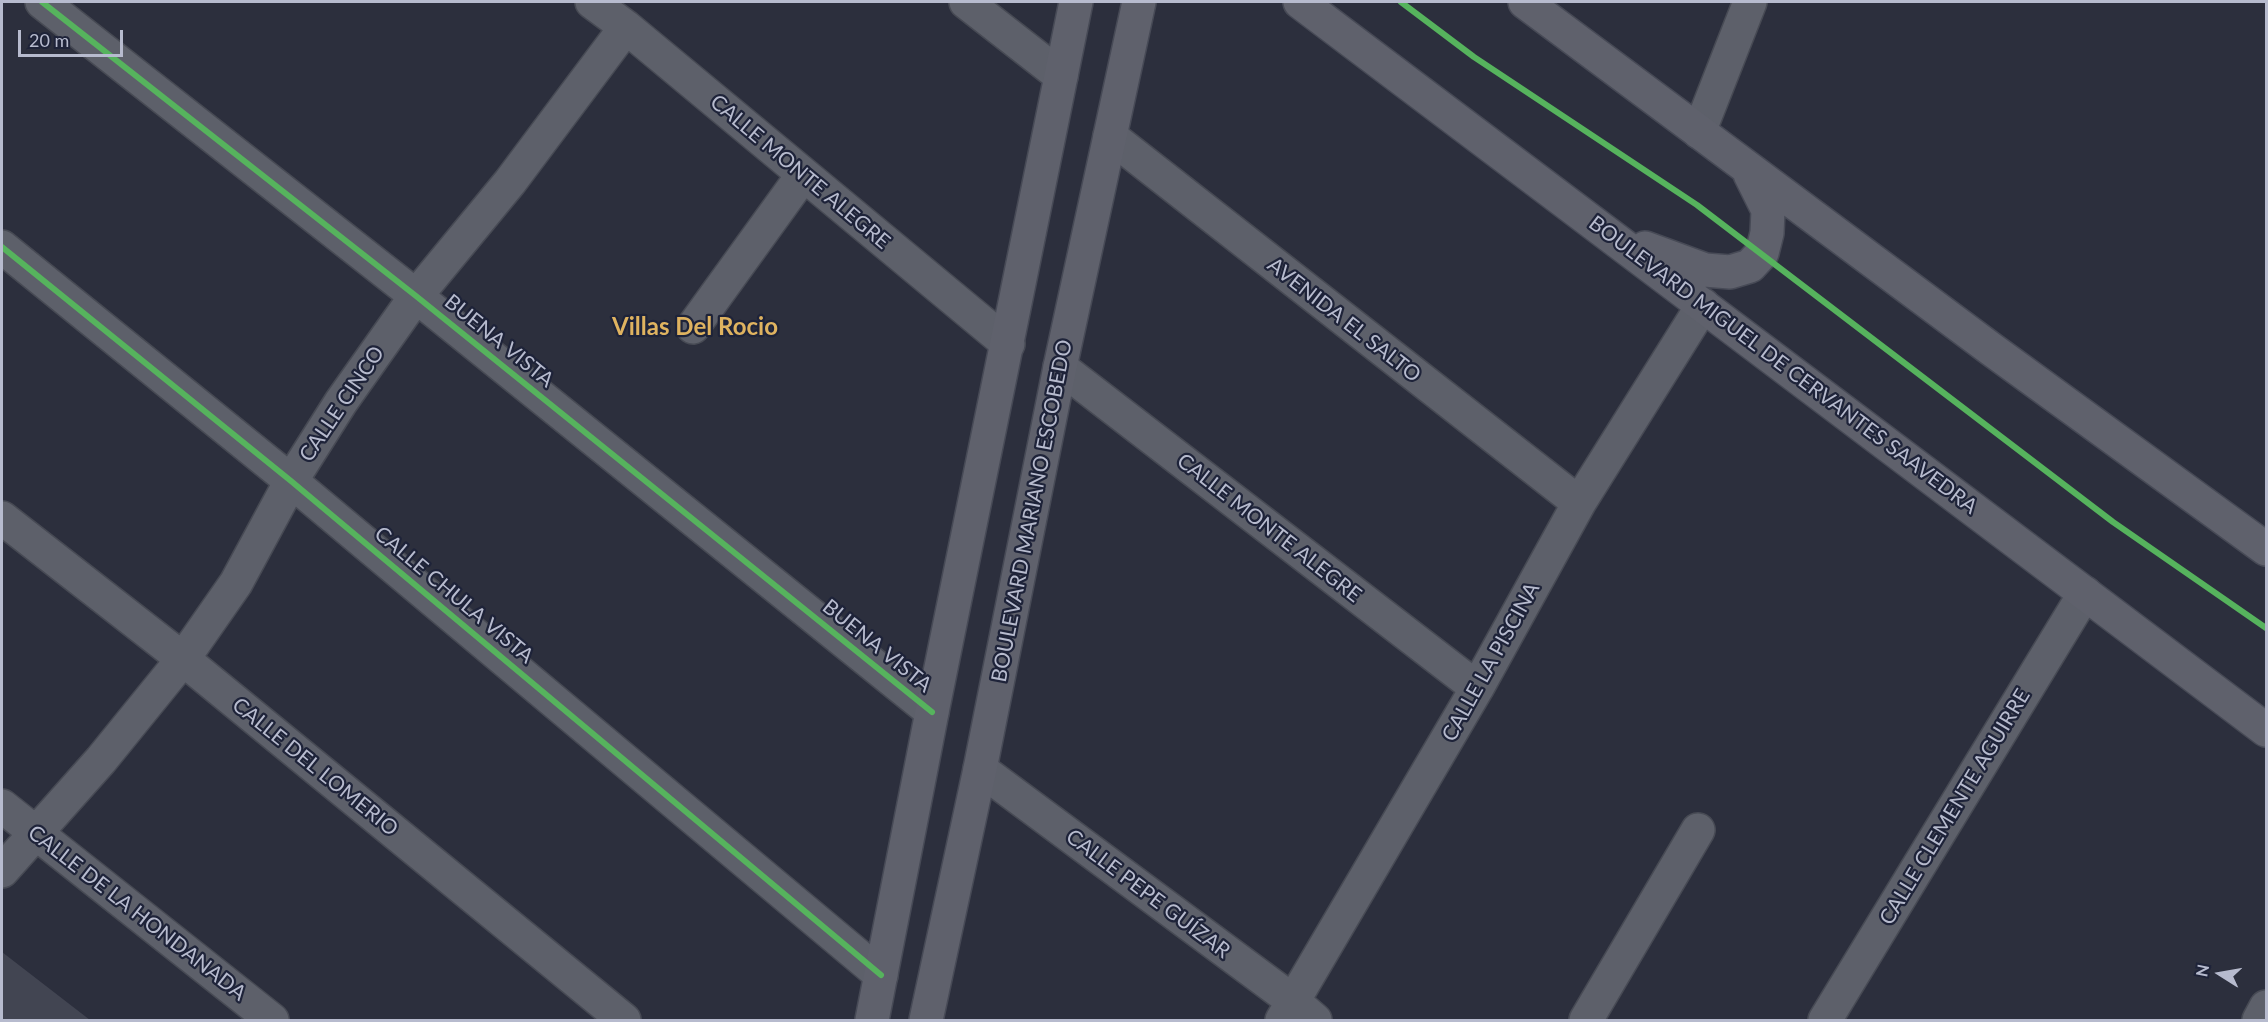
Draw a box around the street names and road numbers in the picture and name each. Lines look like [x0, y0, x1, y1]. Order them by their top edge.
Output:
street label: CALLE MONTE ALEGRE [705, 89, 895, 255]
street label: BOULEVARD MIGUEL DE CERVANTES SAAVEDRA [1584, 210, 1982, 520]
street label: AVENIDA EL SALTO [1262, 252, 1426, 388]
street label: BUENA VISTA [439, 289, 559, 393]
street label: BOULEVARD MARIANO ESCOBEDO [986, 338, 1078, 684]
street label: CALLE CINCO [294, 341, 390, 467]
street label: CALLE MONTE ALEGRE [1172, 448, 1366, 608]
street label: CALLE CHULA VISTA [369, 521, 539, 669]
street label: CALLE LA PISCINA [1437, 578, 1545, 746]
street label: BUENA VISTA [817, 594, 937, 698]
street label: CALLE CLEMENTE AGUIRRE [1874, 684, 2036, 930]
street label: CALLE DEL LOMERIO [227, 692, 403, 842]
street label: CALLE DE LA HONDANADA [23, 820, 251, 1006]
street label: CALLE PEPE GUÍZAR [1061, 824, 1235, 964]

